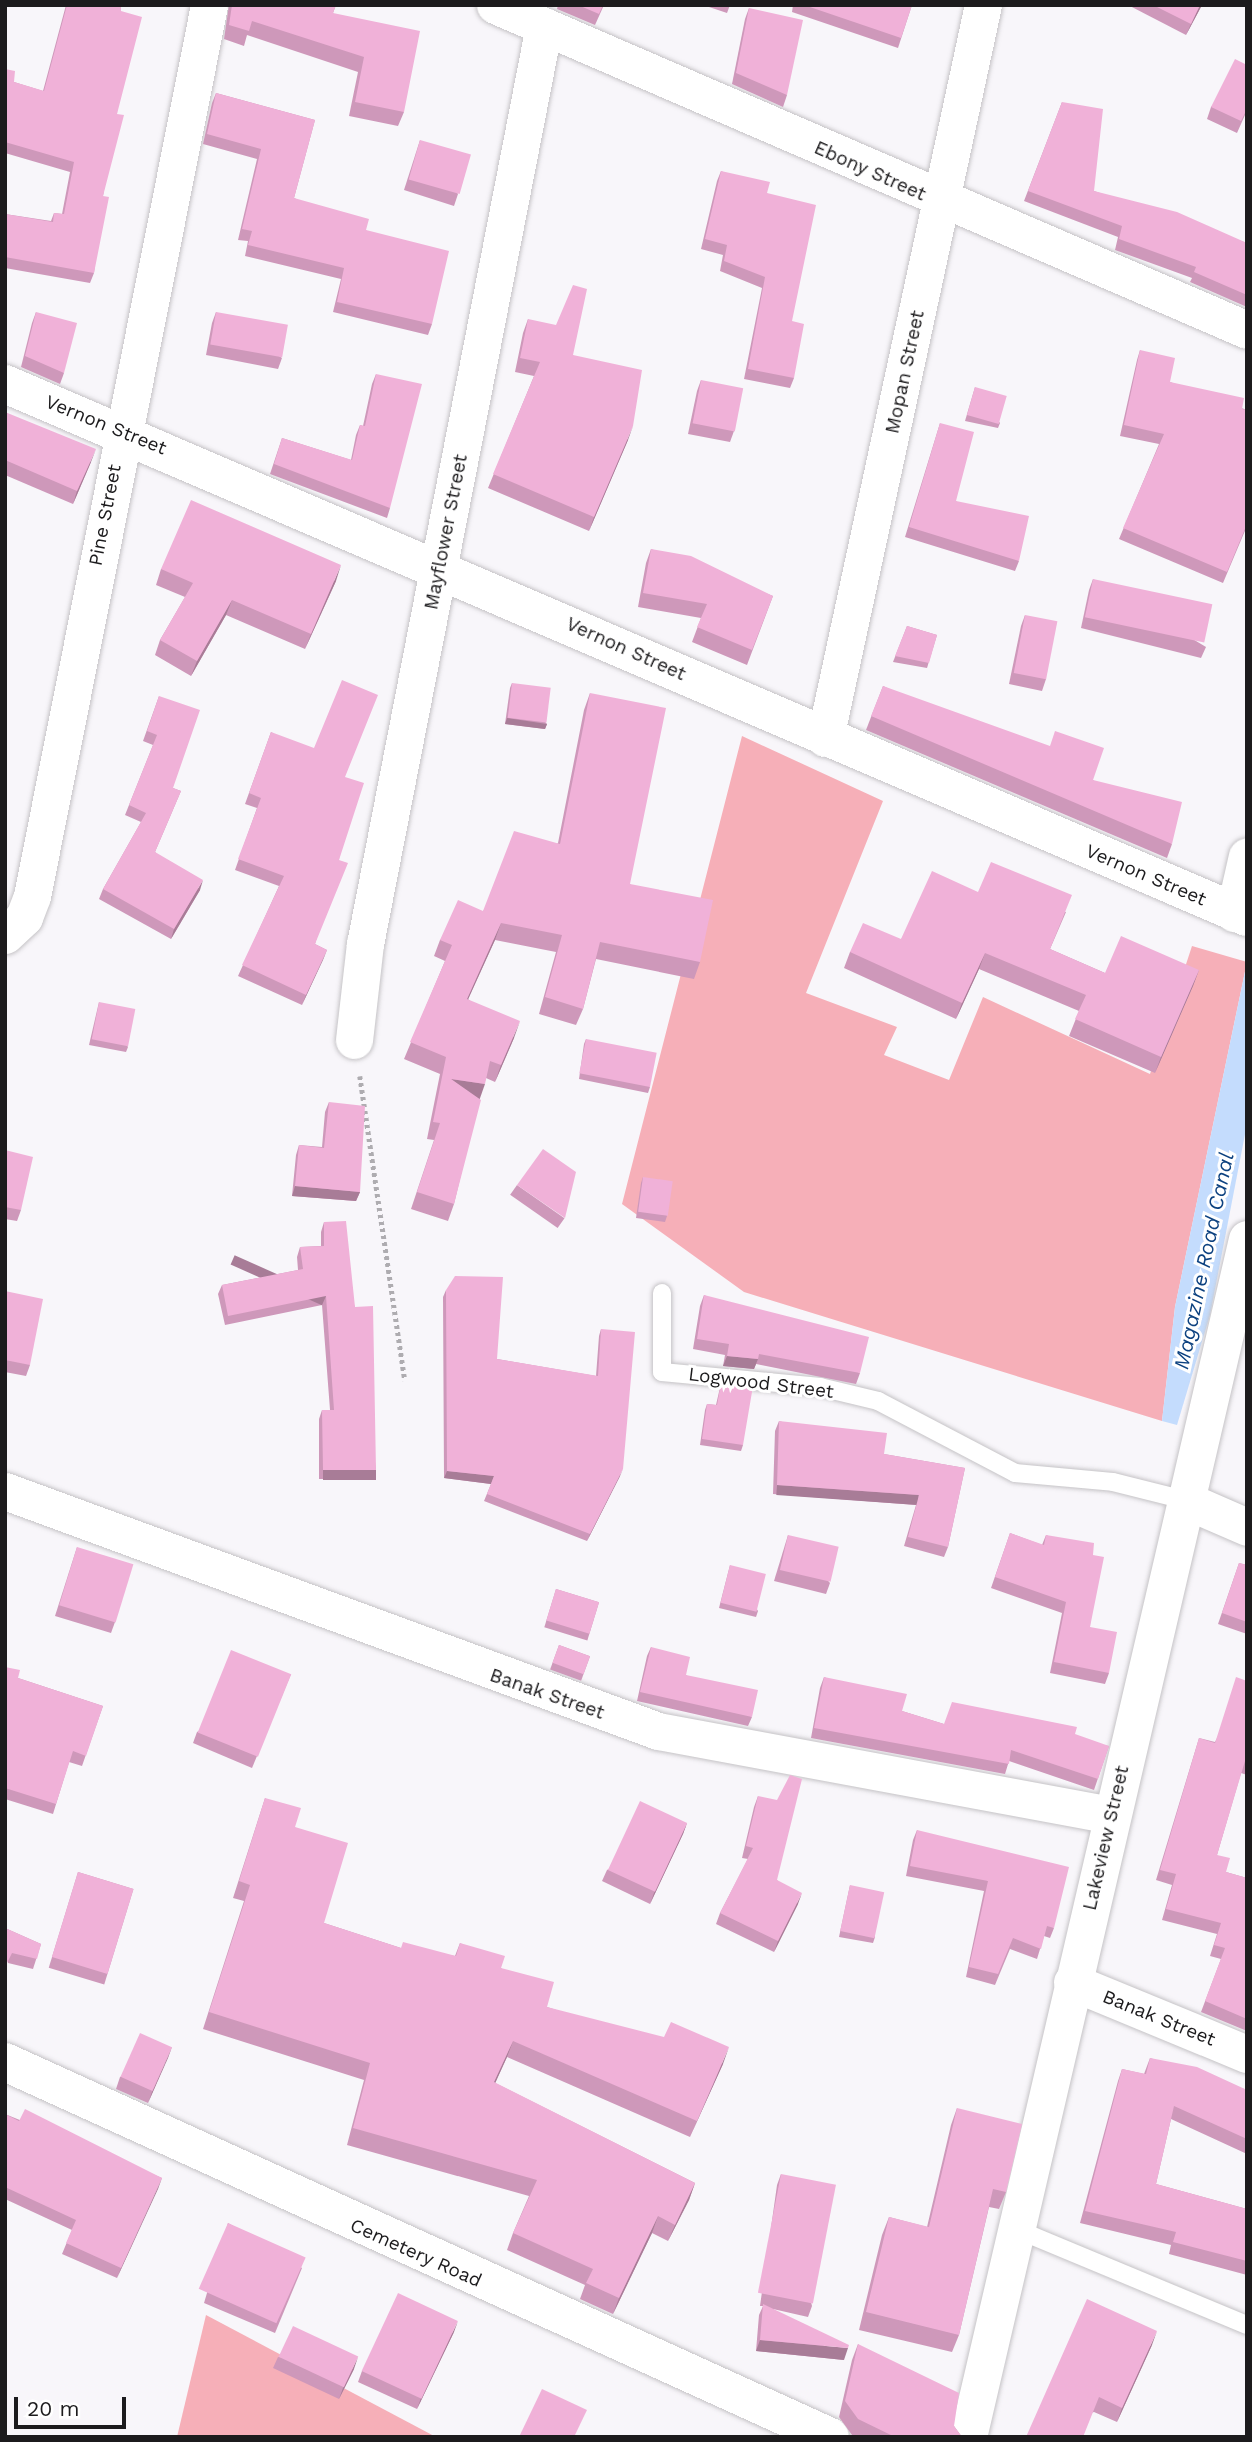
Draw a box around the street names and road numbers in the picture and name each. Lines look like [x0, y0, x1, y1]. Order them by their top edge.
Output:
street label: Ebony Street [810, 136, 930, 206]
street label: Mopan Street [881, 308, 929, 436]
street label: Vernon Street [42, 390, 170, 460]
street label: Mayflower Street [420, 452, 472, 612]
street label: Pine Street [84, 462, 126, 568]
street label: Vernon Street [563, 612, 689, 686]
street label: Vernon Street [1082, 839, 1210, 911]
street label: Logwood Street [687, 1363, 835, 1403]
street label: Banak Street [487, 1664, 607, 1724]
street label: Lakeview Street [1078, 1763, 1134, 1913]
street label: Banak Street [1099, 1985, 1219, 2051]
street label: Cemetery Road [346, 2214, 486, 2292]

